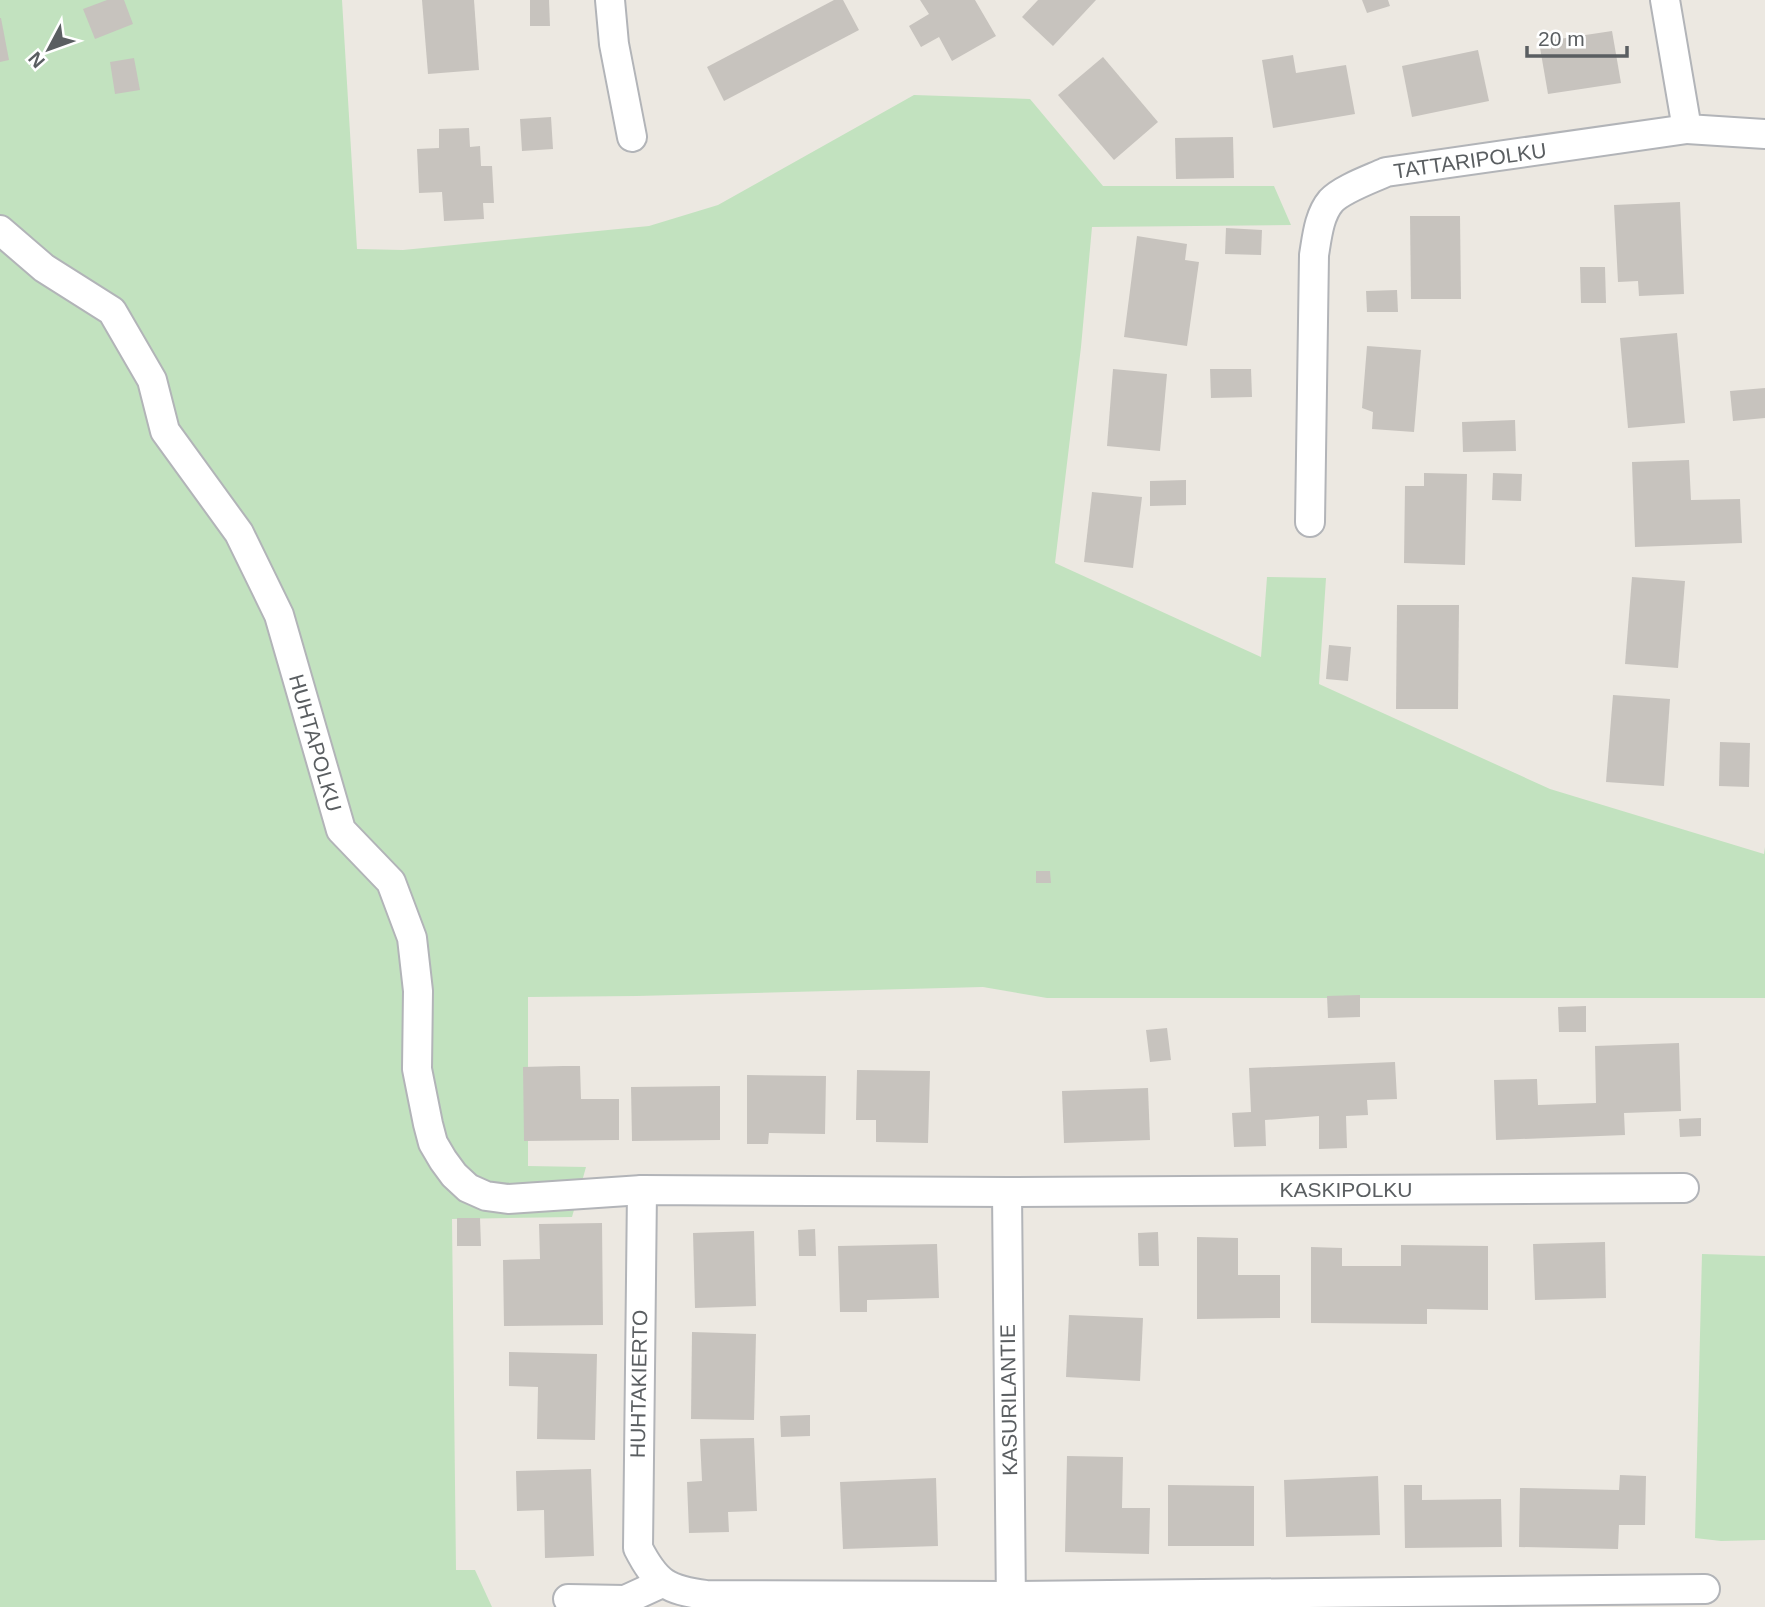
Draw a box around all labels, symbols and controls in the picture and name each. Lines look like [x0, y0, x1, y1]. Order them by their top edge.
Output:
north arrow [14, 14, 84, 84]
scale bar [1527, 14, 1627, 58]
text: 20 m [1538, 27, 1585, 50]
text: N [24, 48, 49, 72]
street label: TATTARIPOLKU [1392, 138, 1548, 183]
street label: HUHTAPOLKU [285, 671, 346, 814]
street label: KASKIPOLKU [1279, 1178, 1413, 1201]
street label: HUHTAKIERTO [626, 1310, 651, 1458]
street label: KASURILANTIE [996, 1324, 1021, 1476]

